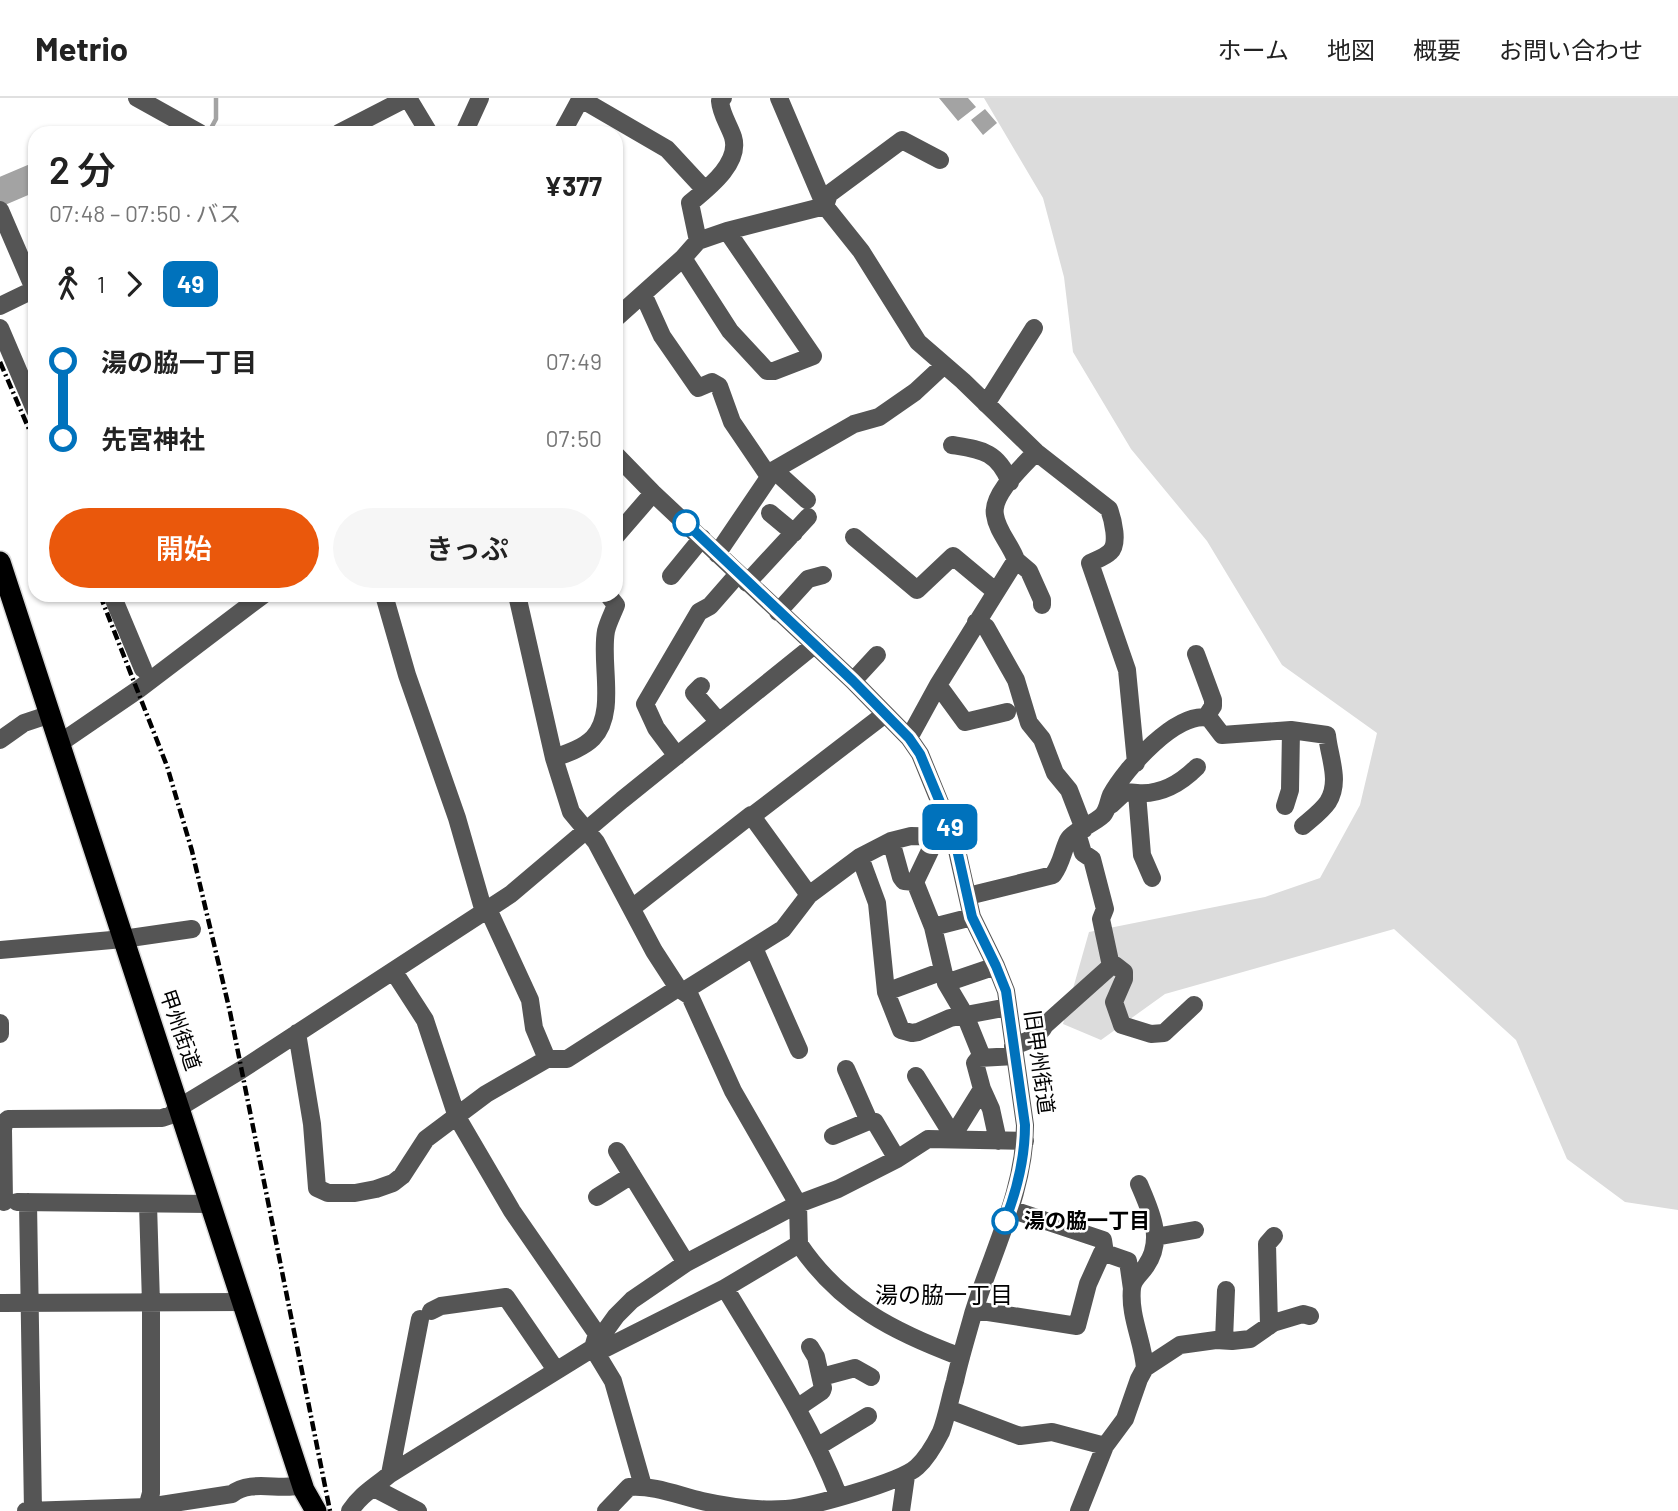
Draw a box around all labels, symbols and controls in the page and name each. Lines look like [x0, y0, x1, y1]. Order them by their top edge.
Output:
text: Metrio [35, 28, 128, 68]
text: ホーム [1218, 35, 1289, 64]
text: 地図 [1327, 35, 1375, 64]
text: 概要 [1413, 35, 1461, 64]
text: お問い合わせ [1499, 35, 1643, 64]
text: 2 分 [49, 146, 116, 192]
text: ¥377 [544, 170, 602, 201]
text: 07:48 – 07:50 · バス [49, 199, 241, 227]
icon: walk [49, 265, 87, 303]
icon: forward [115, 265, 153, 303]
text: 49 [177, 269, 204, 298]
text: 1 [97, 270, 105, 298]
text: 湯の脇一丁目 [101, 346, 257, 377]
text: 07:49 [546, 347, 602, 375]
text: 先宮神社 [101, 423, 205, 454]
text: 07:50 [546, 424, 602, 452]
button: 開始 [49, 508, 319, 588]
button: きっぷ [333, 508, 602, 588]
unlabelled marker [673, 510, 699, 536]
line badge: 49 [918, 804, 982, 850]
text: 49 [936, 812, 964, 841]
street label: 甲州街道 [156, 986, 207, 1073]
street label: 旧甲州街道 [1021, 1008, 1060, 1116]
place label: 湯の脇一丁目 [1024, 1207, 1150, 1232]
marker: 湯の脇一丁目 [992, 1208, 1018, 1234]
district label: 湯の脇一丁目 [875, 1280, 1013, 1308]

